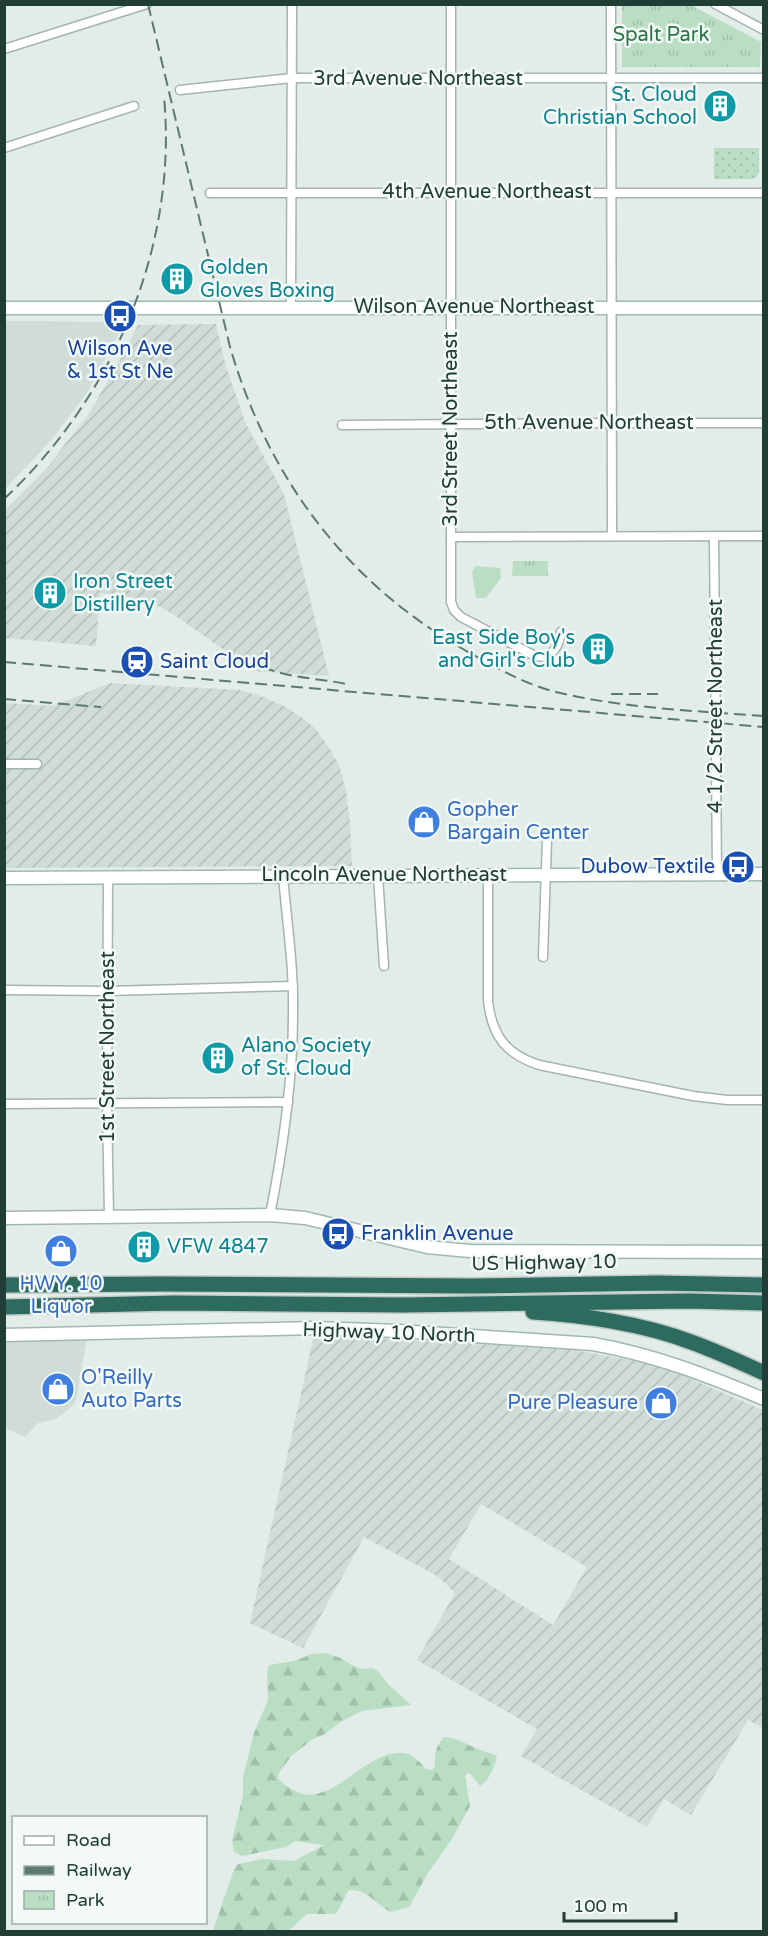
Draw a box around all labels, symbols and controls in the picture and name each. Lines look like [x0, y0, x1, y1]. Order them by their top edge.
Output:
park label: Spalt Park [613, 23, 709, 47]
street label: 3rd Avenue Northeast [313, 67, 523, 91]
place label: St. Cloud Christian School [543, 83, 697, 130]
building icon: St. Cloud Christian School [702, 88, 738, 124]
street label: 4th Avenue Northeast [382, 180, 592, 204]
place label: Golden Gloves Boxing [200, 256, 335, 303]
building icon: Golden Gloves Boxing [159, 261, 195, 297]
street label: Wilson Avenue Northeast [353, 295, 595, 319]
bus stop icon: Wilson Ave & 1st St Ne [102, 298, 138, 334]
street label: 3rd Street Northeast [439, 331, 463, 527]
place label: Wilson Ave & 1st St Ne [67, 337, 173, 384]
street label: 5th Avenue Northeast [484, 411, 694, 435]
place label: Iron Street Distillery [73, 570, 173, 617]
building icon: Iron Street Distillery [32, 575, 68, 611]
street label: 4 1/2 Street Northeast [704, 598, 728, 813]
place label: East Side Boy's and Girl's Club [432, 626, 575, 673]
building icon: East Side Boy's and Girl's Club [580, 631, 616, 667]
station icon: Saint Cloud [119, 644, 155, 680]
place label: Saint Cloud [160, 650, 269, 674]
place label: Gopher Bargain Center [447, 798, 589, 845]
shop icon: Gopher Bargain Center [406, 804, 442, 840]
bus stop icon: Dubow Textile [720, 849, 756, 885]
place label: Dubow Textile [580, 855, 715, 879]
street label: Lincoln Avenue Northeast [261, 863, 507, 887]
street label: 1st Street Northeast [96, 950, 120, 1143]
place label: Alano Society of St. Cloud [241, 1034, 372, 1081]
building icon: Alano Society of St. Cloud [200, 1040, 236, 1076]
bus stop icon: Franklin Avenue [320, 1216, 356, 1252]
place label: Franklin Avenue [361, 1222, 514, 1246]
building icon: VFW 4847 [126, 1229, 162, 1265]
shop icon: HWY. 10 Liquor [43, 1233, 79, 1269]
place label: VFW 4847 [167, 1235, 269, 1259]
street label: US Highway 10 [471, 1250, 617, 1276]
place label: HWY. 10 Liquor [20, 1272, 102, 1319]
street label: Highway 10 North [302, 1318, 476, 1348]
place label: O'Reilly Auto Parts [81, 1366, 182, 1413]
shop icon: O'Reilly Auto Parts [40, 1371, 76, 1407]
shop icon: Pure Pleasure [643, 1385, 679, 1421]
place label: Pure Pleasure [507, 1391, 638, 1415]
legend [12, 1816, 207, 1924]
text: Road [66, 1829, 111, 1851]
text: Railway [66, 1859, 132, 1881]
scale bar [564, 1885, 676, 1923]
text: Park [66, 1889, 105, 1911]
text: 100 m [573, 1895, 628, 1917]

